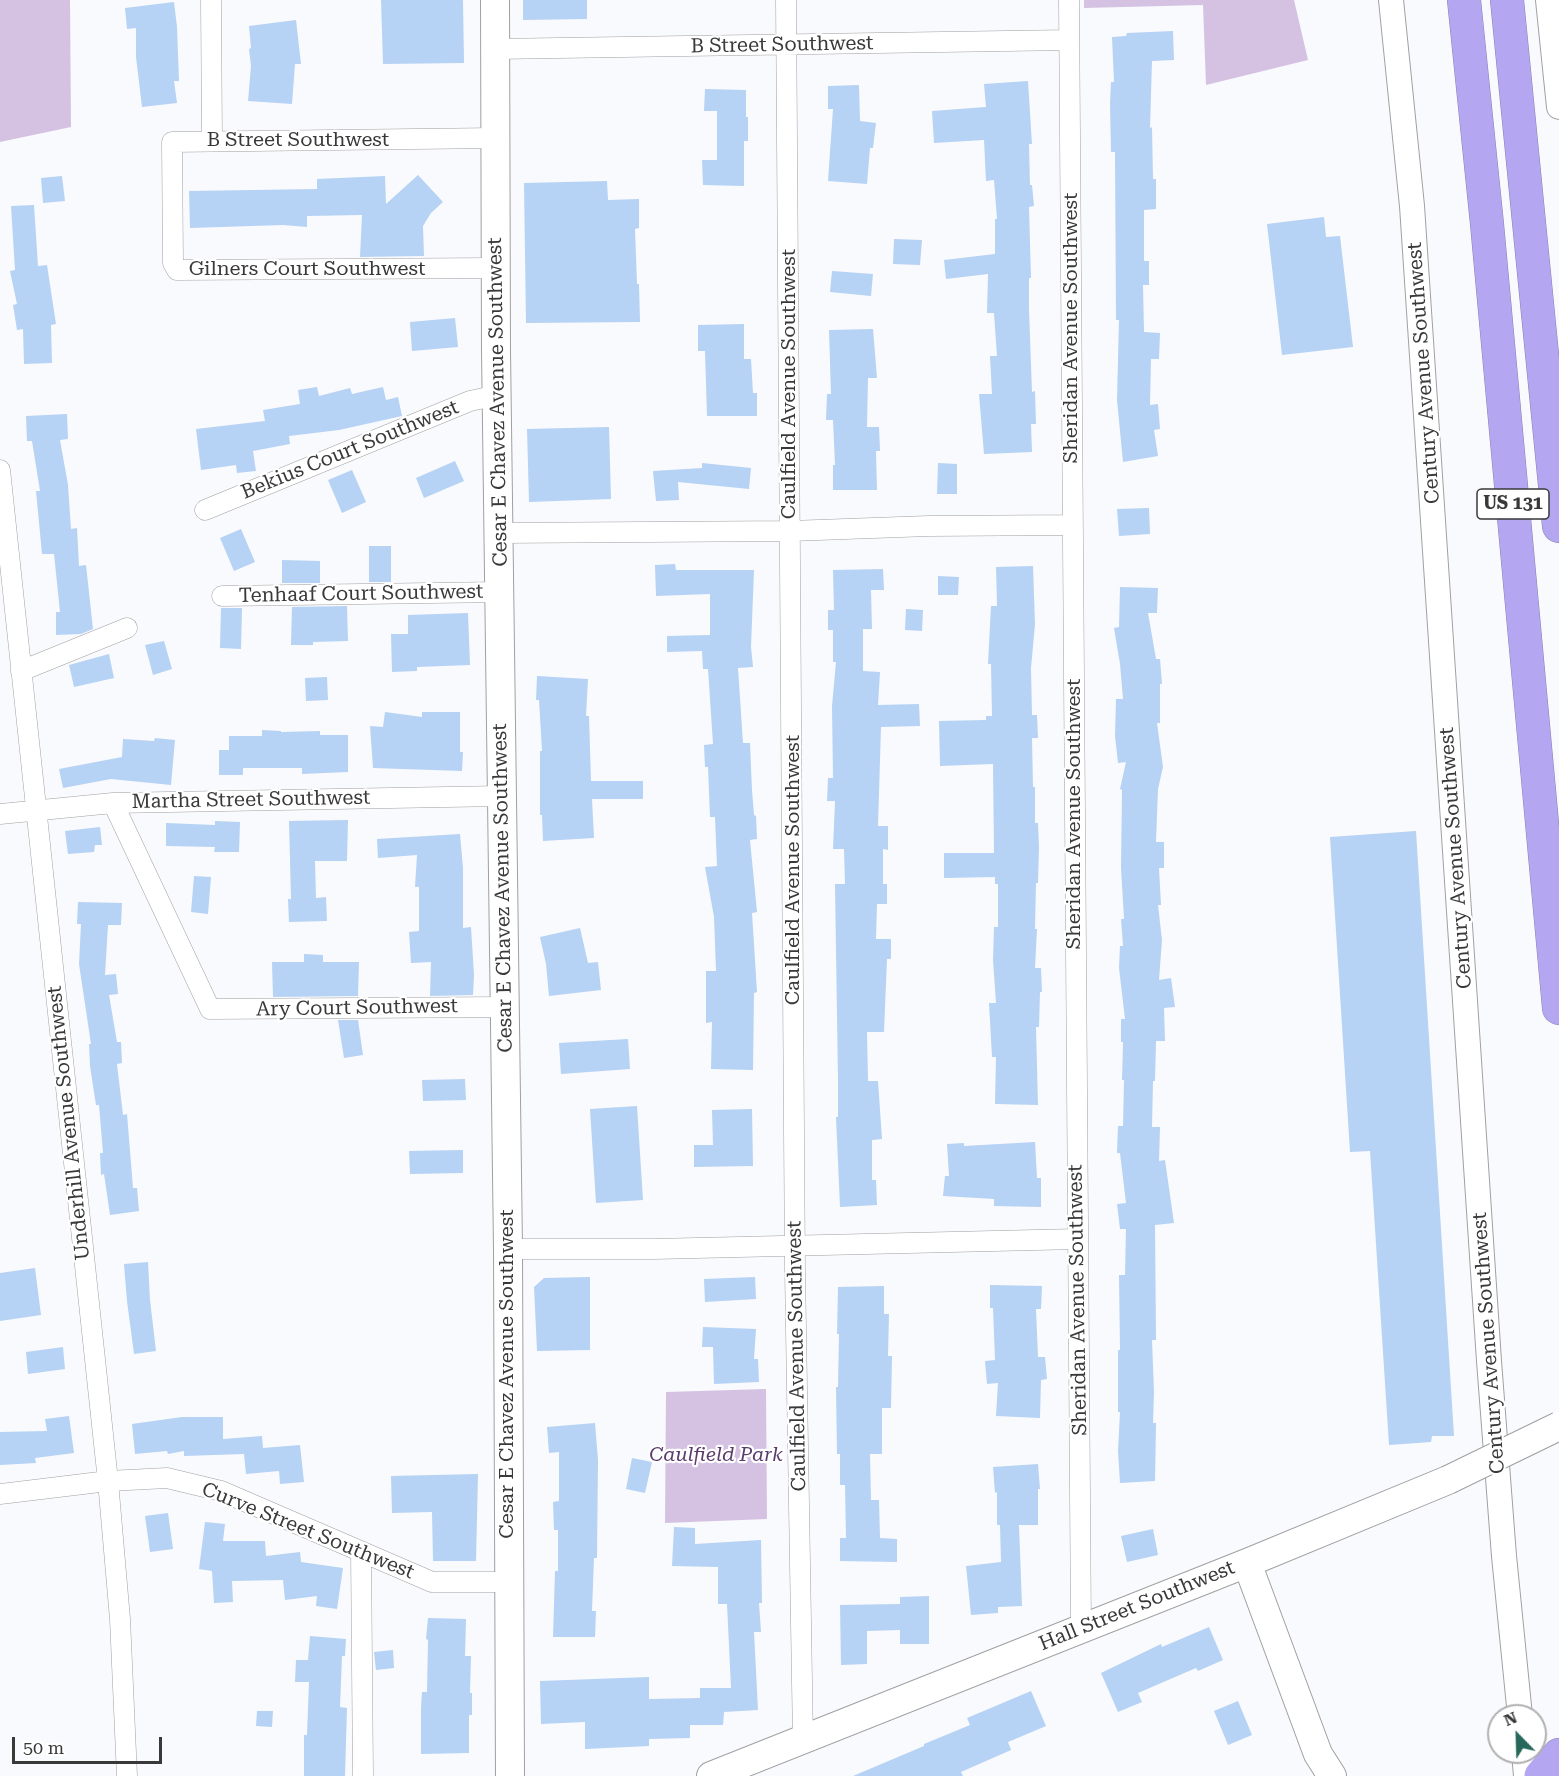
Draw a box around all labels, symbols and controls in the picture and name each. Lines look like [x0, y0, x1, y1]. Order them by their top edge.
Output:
street label: B Street Southwest [690, 31, 874, 59]
street label: B Street Southwest [207, 128, 389, 152]
street label: Sheridan Avenue Southwest [1059, 192, 1083, 464]
street label: Cesar E Chavez Avenue Southwest [483, 237, 513, 567]
street label: Century Avenue Southwest [1403, 241, 1445, 505]
street label: Caulfield Avenue Southwest [777, 249, 801, 519]
street label: Gilners Court Southwest [189, 257, 425, 281]
street label: Bekius Court Southwest [238, 395, 462, 505]
road number: US 131 [1477, 489, 1549, 519]
street label: Tenhaaf Court Southwest [238, 580, 484, 608]
street label: Sheridan Avenue Southwest [1062, 678, 1086, 950]
street label: Cesar E Chavez Avenue Southwest [488, 723, 518, 1053]
street label: Century Avenue Southwest [1435, 726, 1477, 990]
street label: Caulfield Avenue Southwest [781, 735, 805, 1005]
street label: Martha Street Southwest [131, 786, 371, 814]
street label: Underhill Avenue Southwest [43, 985, 95, 1261]
street label: Ary Court Southwest [256, 994, 458, 1022]
street label: Sheridan Avenue Southwest [1064, 1164, 1092, 1436]
street label: Cesar E Chavez Avenue Southwest [495, 1209, 519, 1539]
street label: Century Avenue Southwest [1468, 1211, 1510, 1475]
street label: Caulfield Avenue Southwest [783, 1221, 811, 1491]
park label: Caulfield Park [649, 1443, 783, 1467]
street label: Curve Street Southwest [198, 1477, 418, 1585]
street label: Hall Street Southwest [1036, 1556, 1238, 1656]
north arrow [1487, 1704, 1547, 1764]
text: N [1501, 1708, 1520, 1730]
scale bar [15, 1725, 165, 1763]
text: 50 m [23, 1737, 64, 1758]

